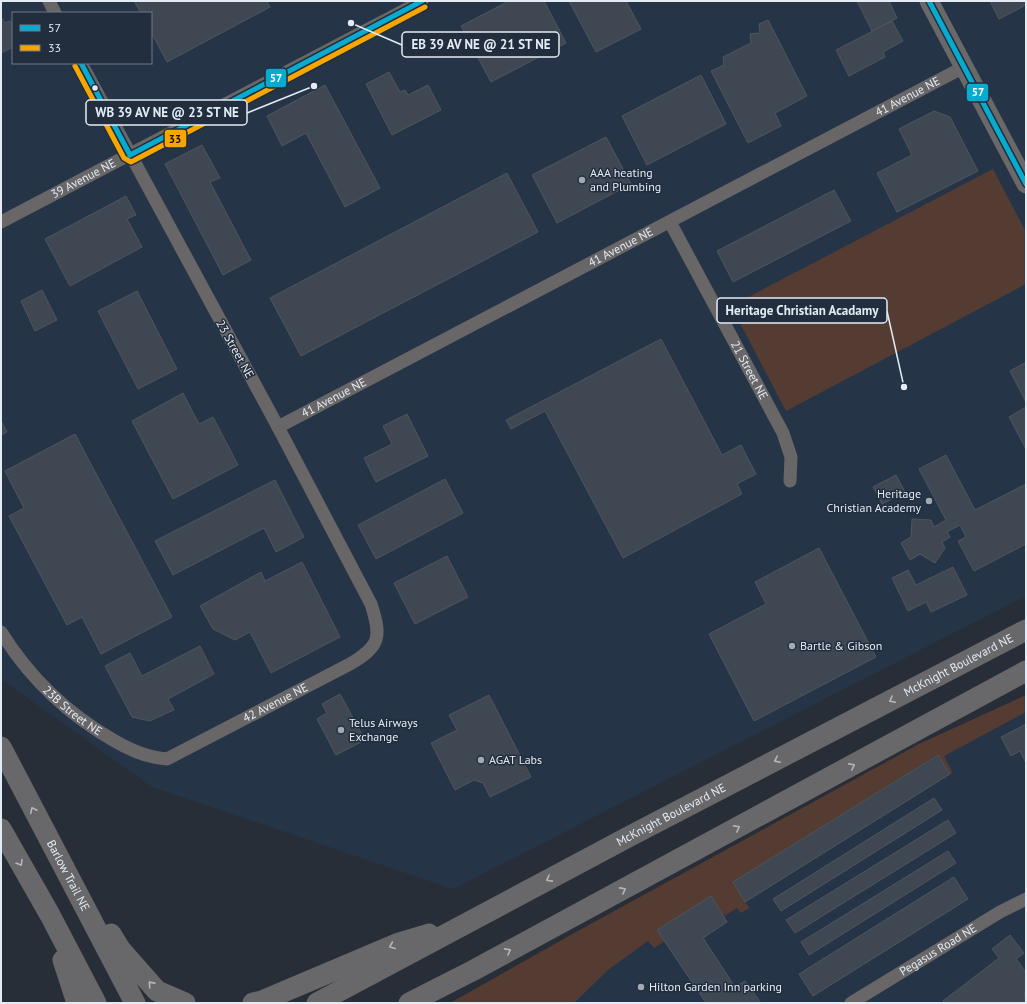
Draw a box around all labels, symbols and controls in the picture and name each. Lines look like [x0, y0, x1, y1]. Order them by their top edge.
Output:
legend [12, 12, 152, 64]
text: 57 [48, 20, 61, 35]
callout: EB 39 AV NE @ 21 ST NE [402, 32, 559, 57]
text: EB 39 AV NE @ 21 ST NE [411, 36, 551, 53]
text: 33 [48, 40, 61, 55]
line badge: 57 [265, 68, 287, 88]
text: 57 [270, 71, 282, 85]
street label: 41 Avenue NE [872, 73, 942, 119]
unlabelled marker [90, 83, 100, 93]
line badge: 57 [966, 83, 989, 102]
text: 57 [972, 85, 984, 99]
callout: WB 39 AV NE @ 23 ST NE [86, 100, 247, 125]
text: WB 39 AV NE @ 23 ST NE [95, 104, 239, 121]
line badge: 33 [164, 129, 187, 148]
text: 33 [169, 132, 181, 146]
street label: 39 Avenue NE [48, 155, 118, 202]
place label: AAA heating and Plumbing [590, 165, 661, 194]
marker: AAA heating and Plumbing [577, 175, 587, 185]
street label: 41 Avenue NE [585, 224, 655, 270]
callout: Heritage Christian Acadamy [717, 298, 887, 323]
text: Heritage Christian Acadamy [726, 302, 879, 319]
street label: 23 Street NE [213, 317, 258, 381]
street label: 21 Street NE [728, 338, 772, 402]
street label: 41 Avenue NE [299, 374, 369, 420]
place label: Heritage Christian Academy [826, 486, 921, 515]
marker: Heritage Christian Academy [924, 496, 934, 506]
street label: McKnight Boulevard NE [901, 630, 1016, 699]
place label: Bartle & Gibson [800, 638, 882, 653]
marker: Bartle & Gibson [787, 641, 797, 651]
street label: 42 Avenue NE [240, 679, 310, 725]
street label: 23B Street NE [40, 682, 105, 738]
one-way arrow [889, 695, 896, 702]
place label: Telus Airways Exchange [349, 715, 418, 744]
marker: Telus Airways Exchange [336, 725, 346, 735]
place label: AGAT Labs [489, 752, 542, 767]
marker: AGAT Labs [476, 755, 486, 765]
one-way arrow [773, 755, 781, 762]
one-way arrow [848, 764, 855, 771]
street label: McKnight Boulevard NE [614, 780, 728, 849]
one-way arrow [30, 806, 38, 814]
one-way arrow [733, 825, 741, 833]
street label: Barlow Trail NE [44, 837, 93, 913]
one-way arrow [16, 859, 23, 866]
one-way arrow [545, 874, 553, 882]
one-way arrow [619, 887, 626, 894]
street label: Pegasus Road NE [896, 920, 979, 979]
one-way arrow [389, 941, 396, 949]
one-way arrow [504, 949, 512, 956]
place label: Hilton Garden Inn parking [649, 979, 782, 994]
one-way arrow [149, 982, 156, 989]
marker: Hilton Garden Inn parking [636, 982, 646, 992]

